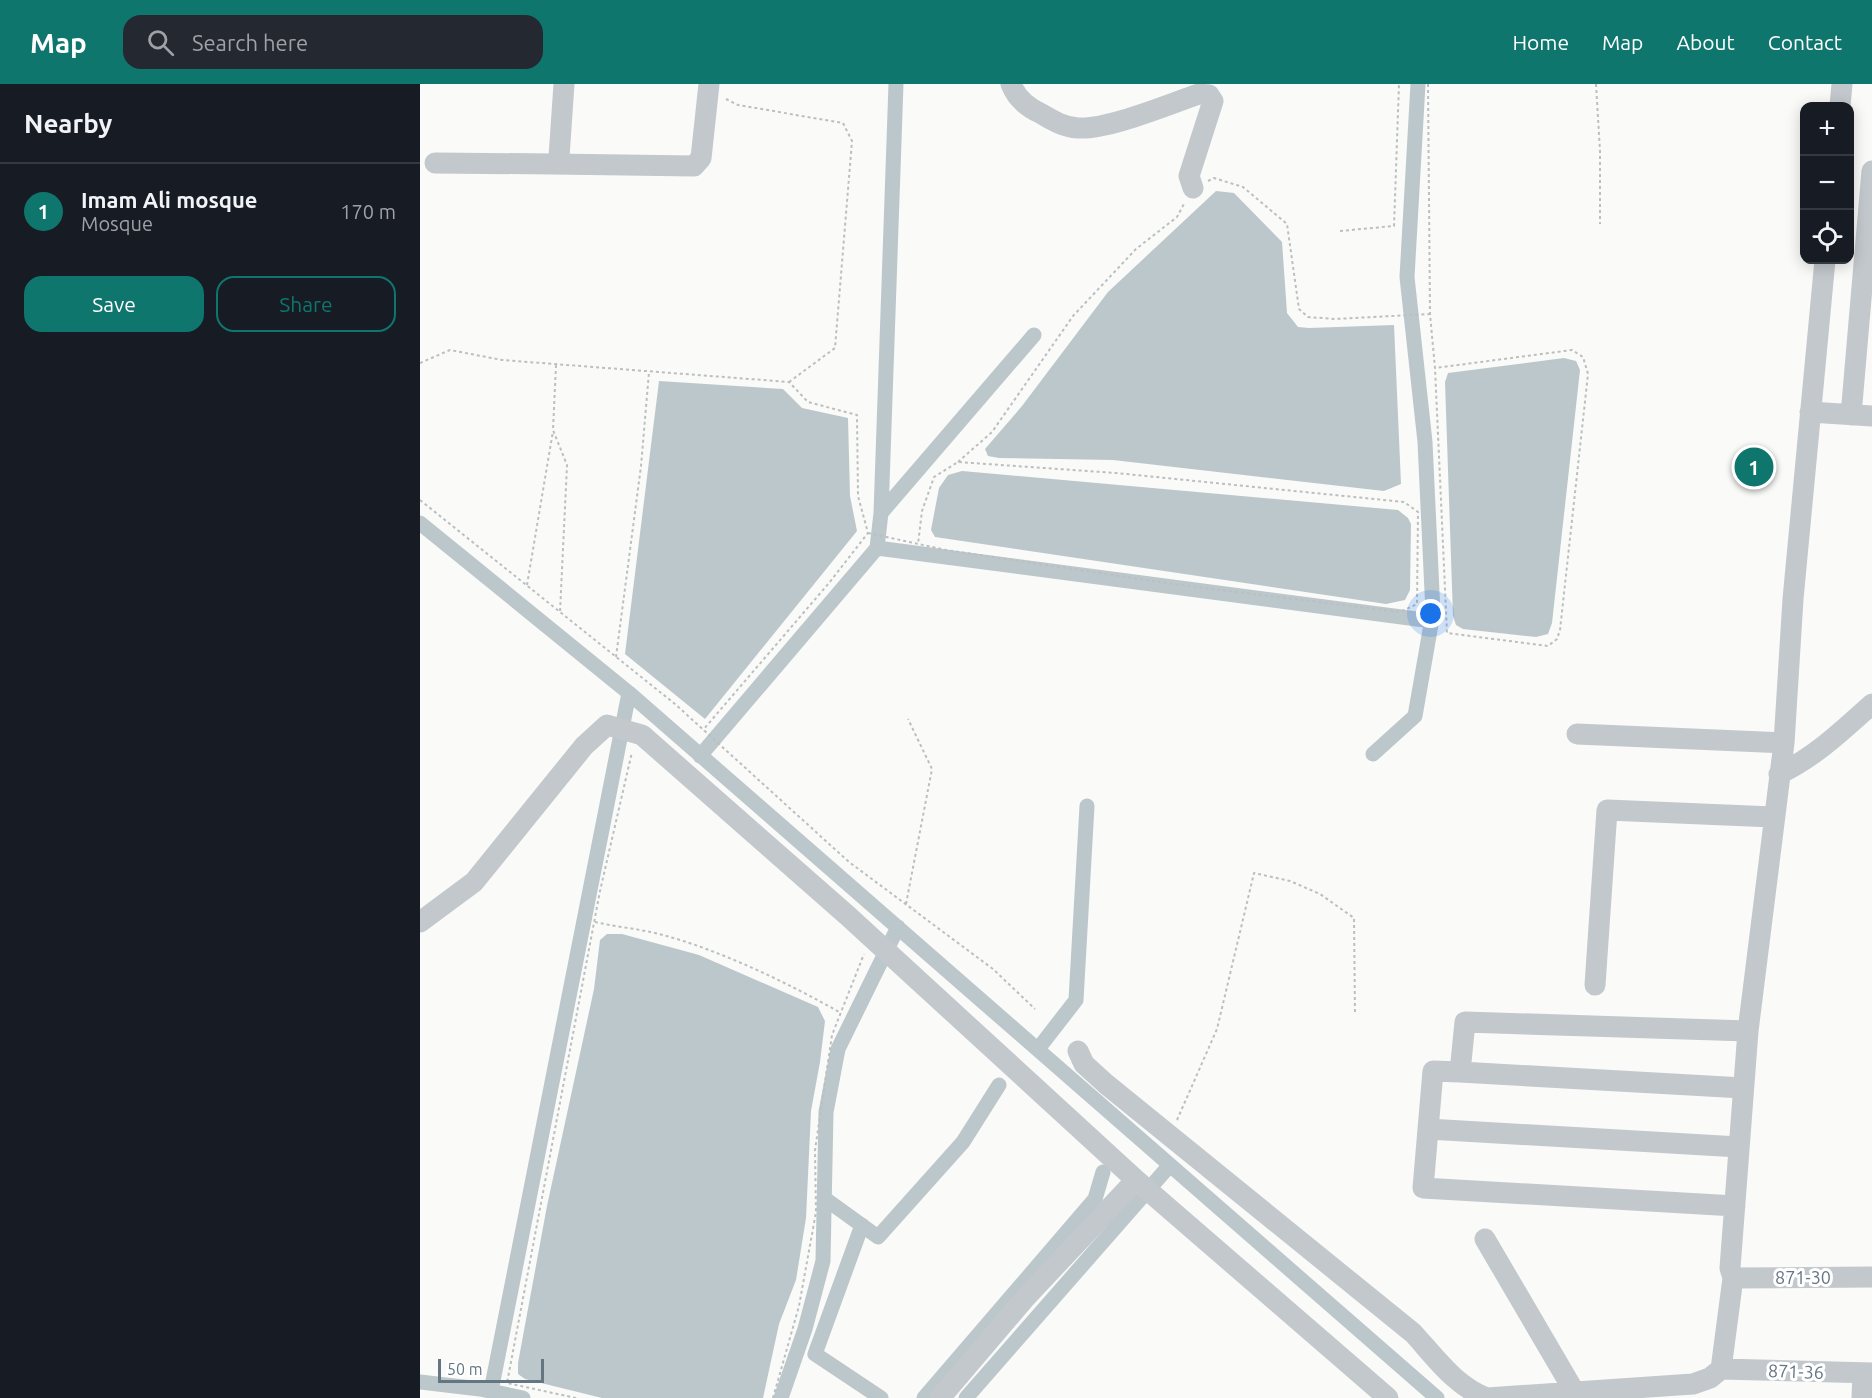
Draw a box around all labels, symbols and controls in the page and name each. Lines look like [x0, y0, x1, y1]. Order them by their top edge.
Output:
search box [123, 15, 543, 69]
icon: search [144, 26, 177, 59]
text: Map [30, 27, 87, 58]
text: Search here [192, 30, 308, 55]
text: Home [1512, 30, 1569, 54]
text: Map [1602, 30, 1643, 54]
text: About [1676, 30, 1735, 54]
text: Contact [1768, 30, 1842, 54]
map controls [1800, 102, 1854, 264]
button: + [1800, 102, 1854, 156]
text: Nearby [24, 109, 112, 138]
button: − [1800, 156, 1854, 210]
text: Imam Ali mosque [81, 187, 258, 212]
text: 1 [38, 200, 49, 223]
text: 170 m [340, 200, 396, 223]
button: locate [1800, 210, 1854, 264]
text: Mosque [81, 212, 153, 235]
button: Save [24, 276, 204, 332]
button: Share [216, 276, 396, 332]
pin: 1 [1734, 444, 1774, 490]
your location [1416, 599, 1445, 628]
street label: 871-30 [1775, 1267, 1831, 1287]
scale bar [438, 1356, 544, 1384]
text: 50 m [447, 1360, 483, 1378]
street label: 871-36 [1768, 1360, 1824, 1382]

